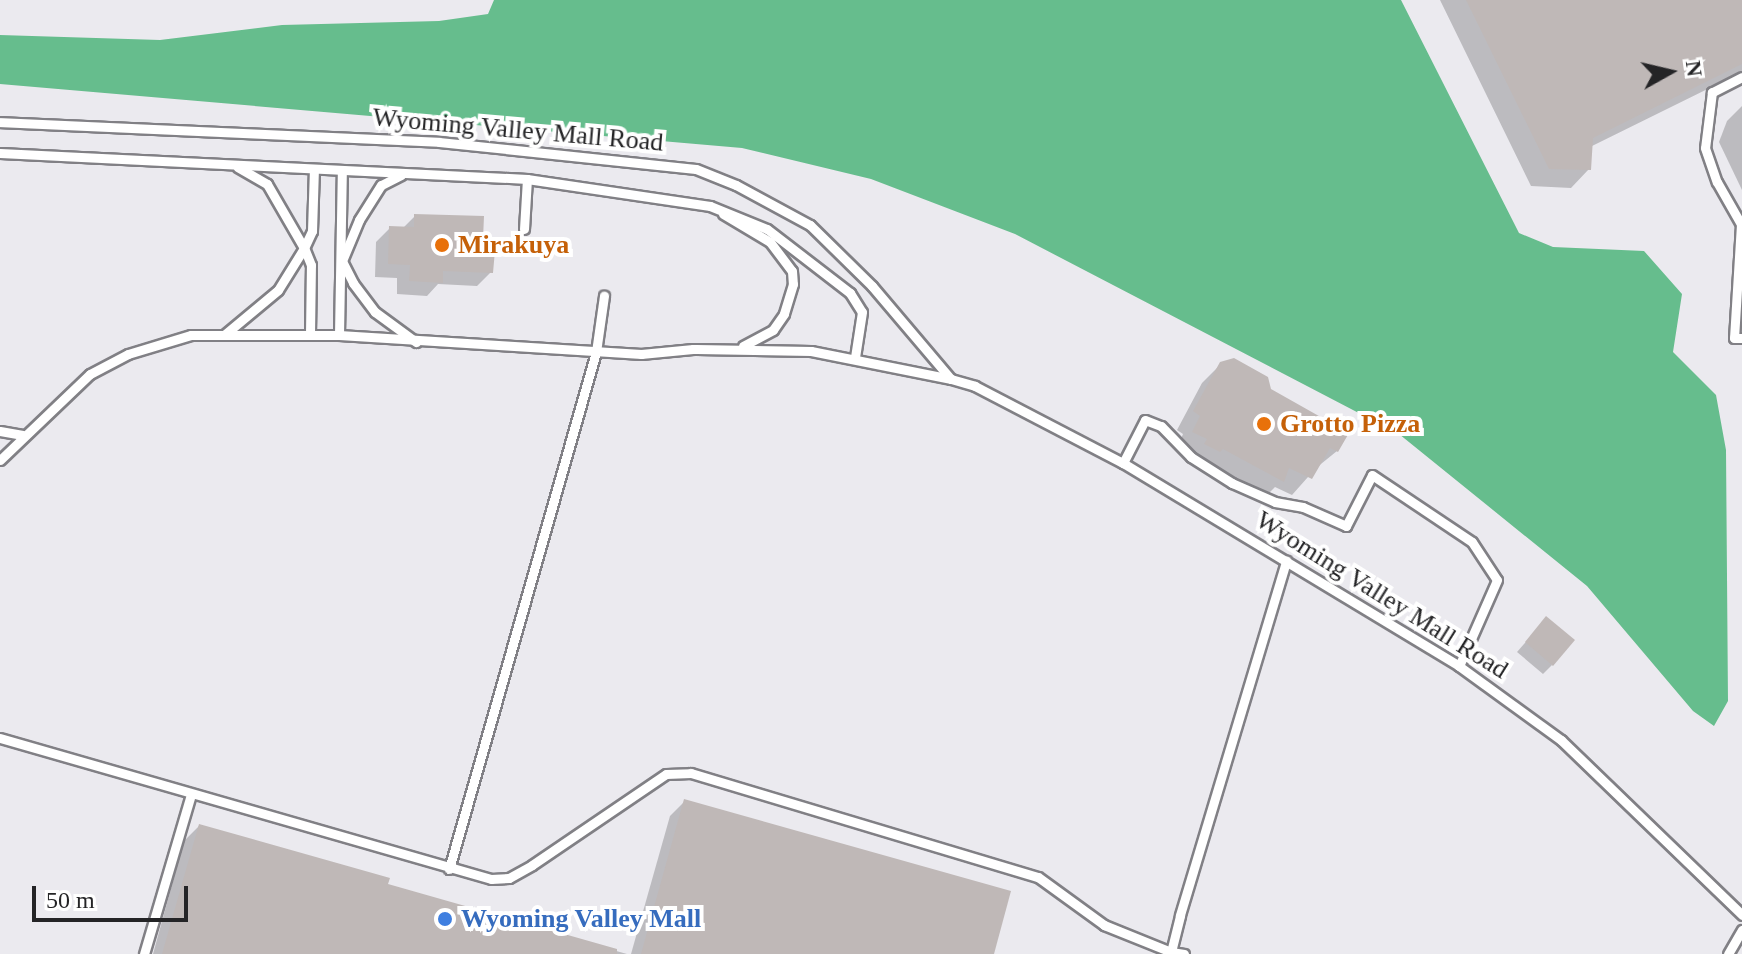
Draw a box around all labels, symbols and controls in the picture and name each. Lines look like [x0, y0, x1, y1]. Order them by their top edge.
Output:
north arrow [1630, 32, 1710, 112]
text: N [1681, 59, 1708, 78]
street label: Wyoming Valley Mall Road [371, 102, 665, 158]
place label: Mirakuya [458, 229, 569, 261]
marker: Mirakuya [433, 236, 451, 254]
place label: Grotto Pizza [1280, 408, 1420, 440]
marker: Grotto Pizza [1255, 415, 1273, 433]
street label: Wyoming Valley Mall Road [1250, 504, 1514, 686]
scale bar [36, 870, 192, 920]
text: 50 m [46, 887, 95, 913]
place label: Wyoming Valley Mall [461, 903, 702, 935]
marker: Wyoming Valley Mall [436, 910, 454, 928]

